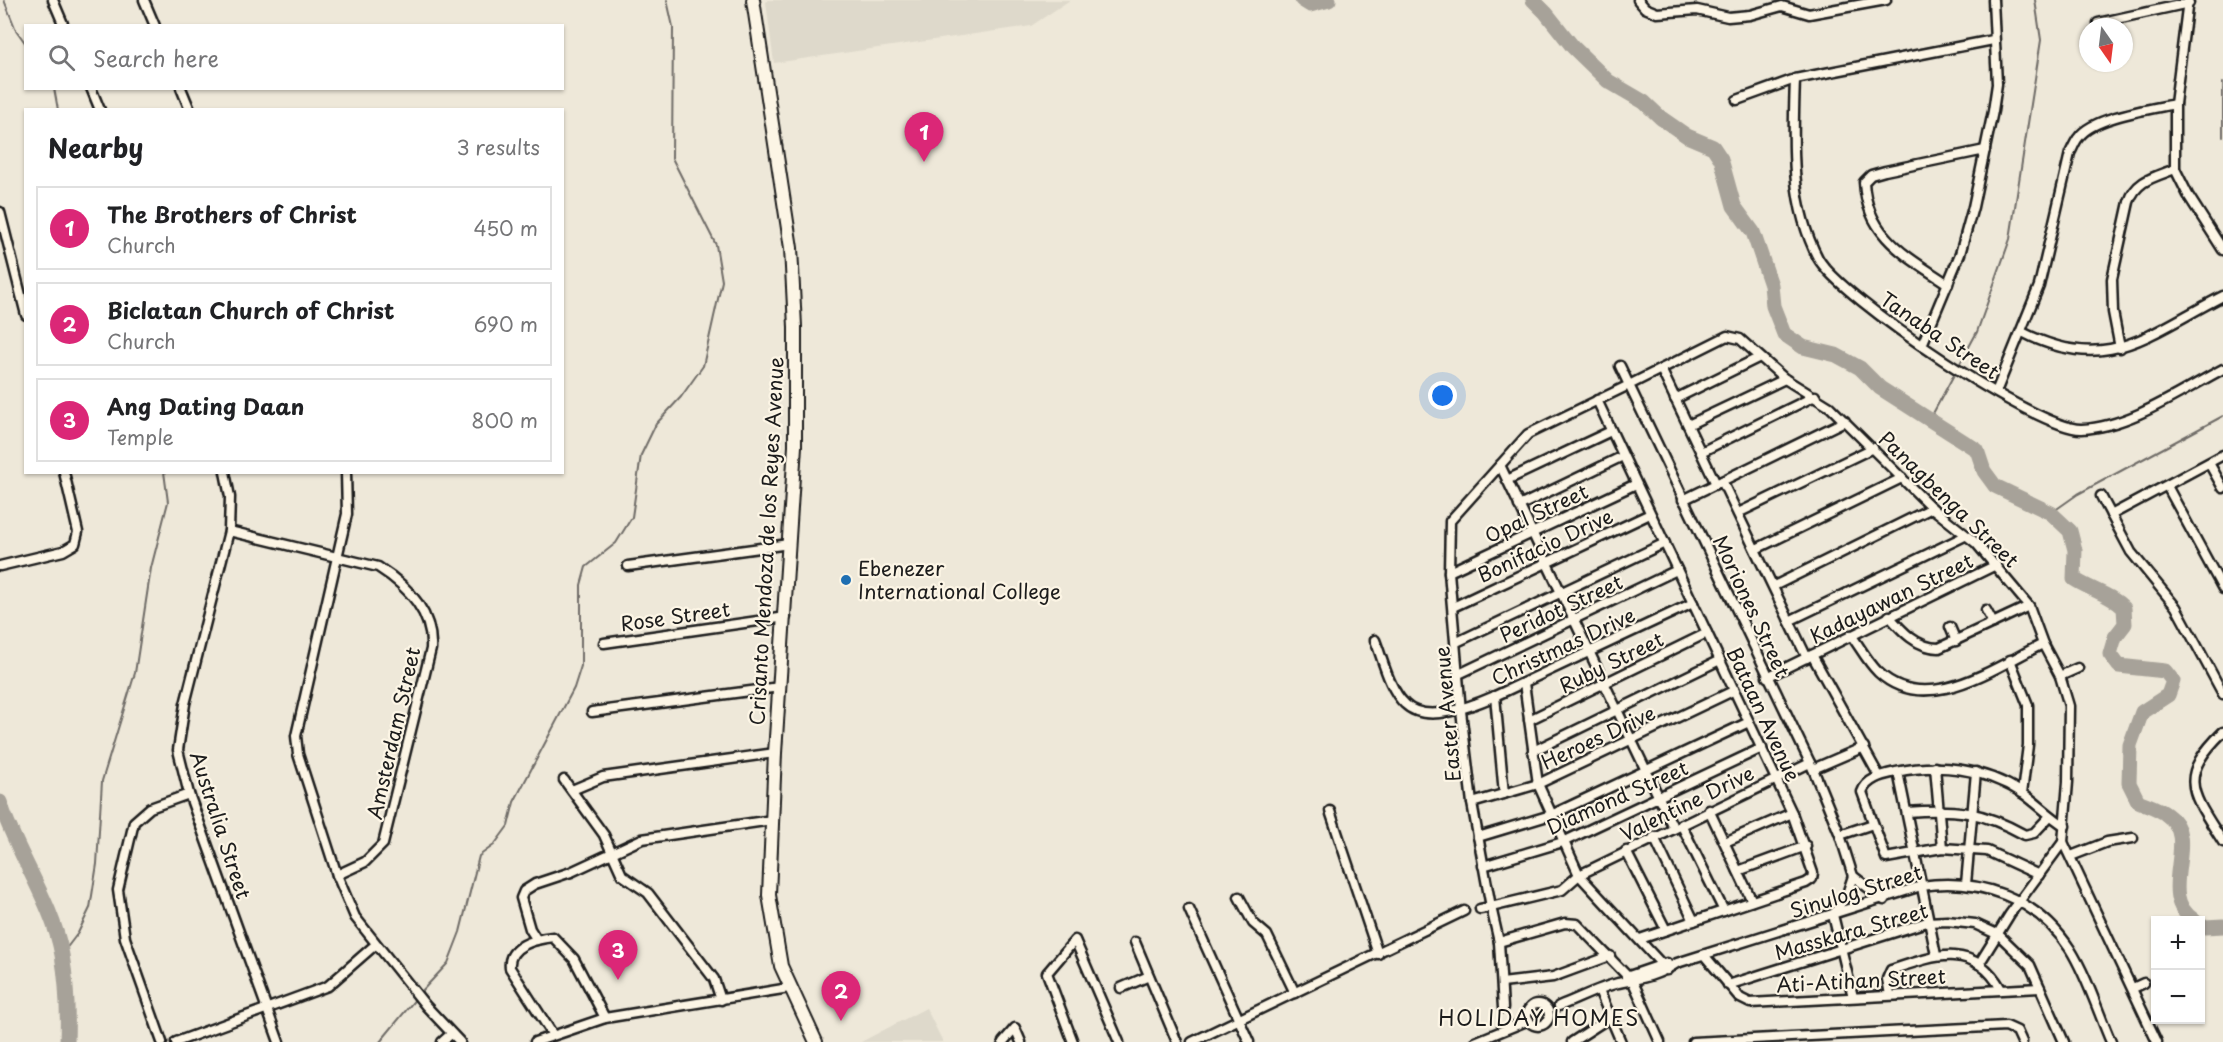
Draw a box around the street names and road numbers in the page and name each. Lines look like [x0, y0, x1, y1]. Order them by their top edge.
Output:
street label: Tanaba Street [1874, 284, 2006, 386]
street label: Crisanto Mendoza de los Reyes Avenue [741, 356, 791, 726]
street label: Panagbenga Street [1872, 424, 2026, 574]
street label: Opal Street [1479, 476, 1593, 550]
street label: Bonifacio Drive [1472, 500, 1618, 590]
street label: Moriones Street [1706, 530, 1798, 682]
street label: Kadayawan Street [1804, 545, 1978, 651]
street label: Peridot Street [1495, 566, 1627, 650]
street label: Rose Street [618, 593, 732, 639]
street label: Christmas Drive [1486, 600, 1640, 692]
street label: Ruby Street [1554, 624, 1668, 700]
street label: Bataan Avenue [1720, 642, 1808, 786]
street label: Amsterdam Street [359, 644, 427, 822]
street label: Easter Avenue [1426, 645, 1468, 783]
street label: Heroes Drive [1536, 697, 1660, 777]
street label: Australia Street [183, 747, 259, 903]
street label: Diamond Street [1541, 752, 1693, 842]
street label: Valentine Drive [1615, 758, 1759, 848]
street label: Sinulog Street [1786, 857, 1926, 925]
street label: Masskara Street [1771, 895, 1931, 967]
street label: Ati-Atihan Street [1776, 961, 1946, 999]

